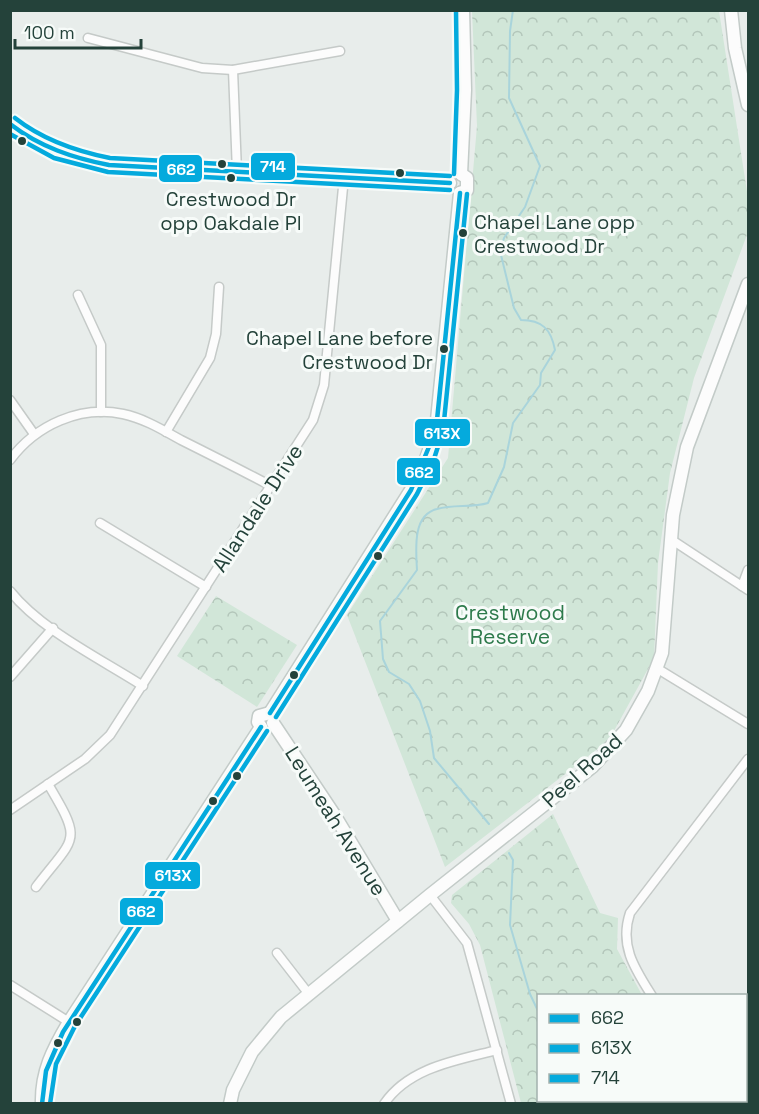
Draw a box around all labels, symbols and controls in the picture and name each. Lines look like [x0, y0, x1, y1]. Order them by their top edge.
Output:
scale bar [15, 12, 141, 50]
text: 100 m [24, 21, 75, 44]
unlabelled marker [16, 135, 28, 147]
line badge: 714 [250, 152, 296, 181]
line badge: 662 [158, 154, 203, 183]
text: 714 [260, 156, 286, 177]
unlabelled marker [216, 158, 228, 170]
text: 662 [166, 159, 196, 180]
unlabelled marker [394, 167, 406, 179]
marker: Crestwood Dr opp Oakdale Pl [225, 172, 237, 184]
place label: Crestwood Dr opp Oakdale Pl [160, 186, 302, 236]
place label: Chapel Lane opp Crestwood Dr [474, 209, 635, 259]
marker: Chapel Lane opp Crestwood Dr [457, 227, 469, 239]
place label: Chapel Lane before Crestwood Dr [246, 325, 433, 375]
marker: Chapel Lane before Crestwood Dr [438, 343, 450, 355]
line badge: 613X [414, 418, 471, 447]
text: 613X [423, 423, 461, 444]
street label: Allandale Drive [206, 439, 308, 577]
line badge: 662 [396, 457, 441, 486]
text: 662 [404, 462, 434, 483]
unlabelled marker [372, 550, 384, 562]
park label: Crestwood Reserve [455, 599, 565, 650]
unlabelled marker [288, 669, 300, 681]
street label: Peel Road [536, 727, 628, 813]
street label: Leumeah Avenue [279, 741, 393, 901]
unlabelled marker [231, 770, 243, 782]
unlabelled marker [207, 795, 219, 807]
line badge: 613X [144, 861, 201, 890]
text: 613X [154, 865, 192, 886]
line badge: 662 [119, 897, 164, 926]
text: 662 [126, 901, 156, 922]
legend [537, 994, 747, 1102]
text: 662 [591, 1006, 624, 1029]
unlabelled marker [71, 1016, 83, 1028]
text: 613X [591, 1036, 632, 1059]
unlabelled marker [52, 1037, 64, 1049]
text: 714 [591, 1066, 620, 1089]

